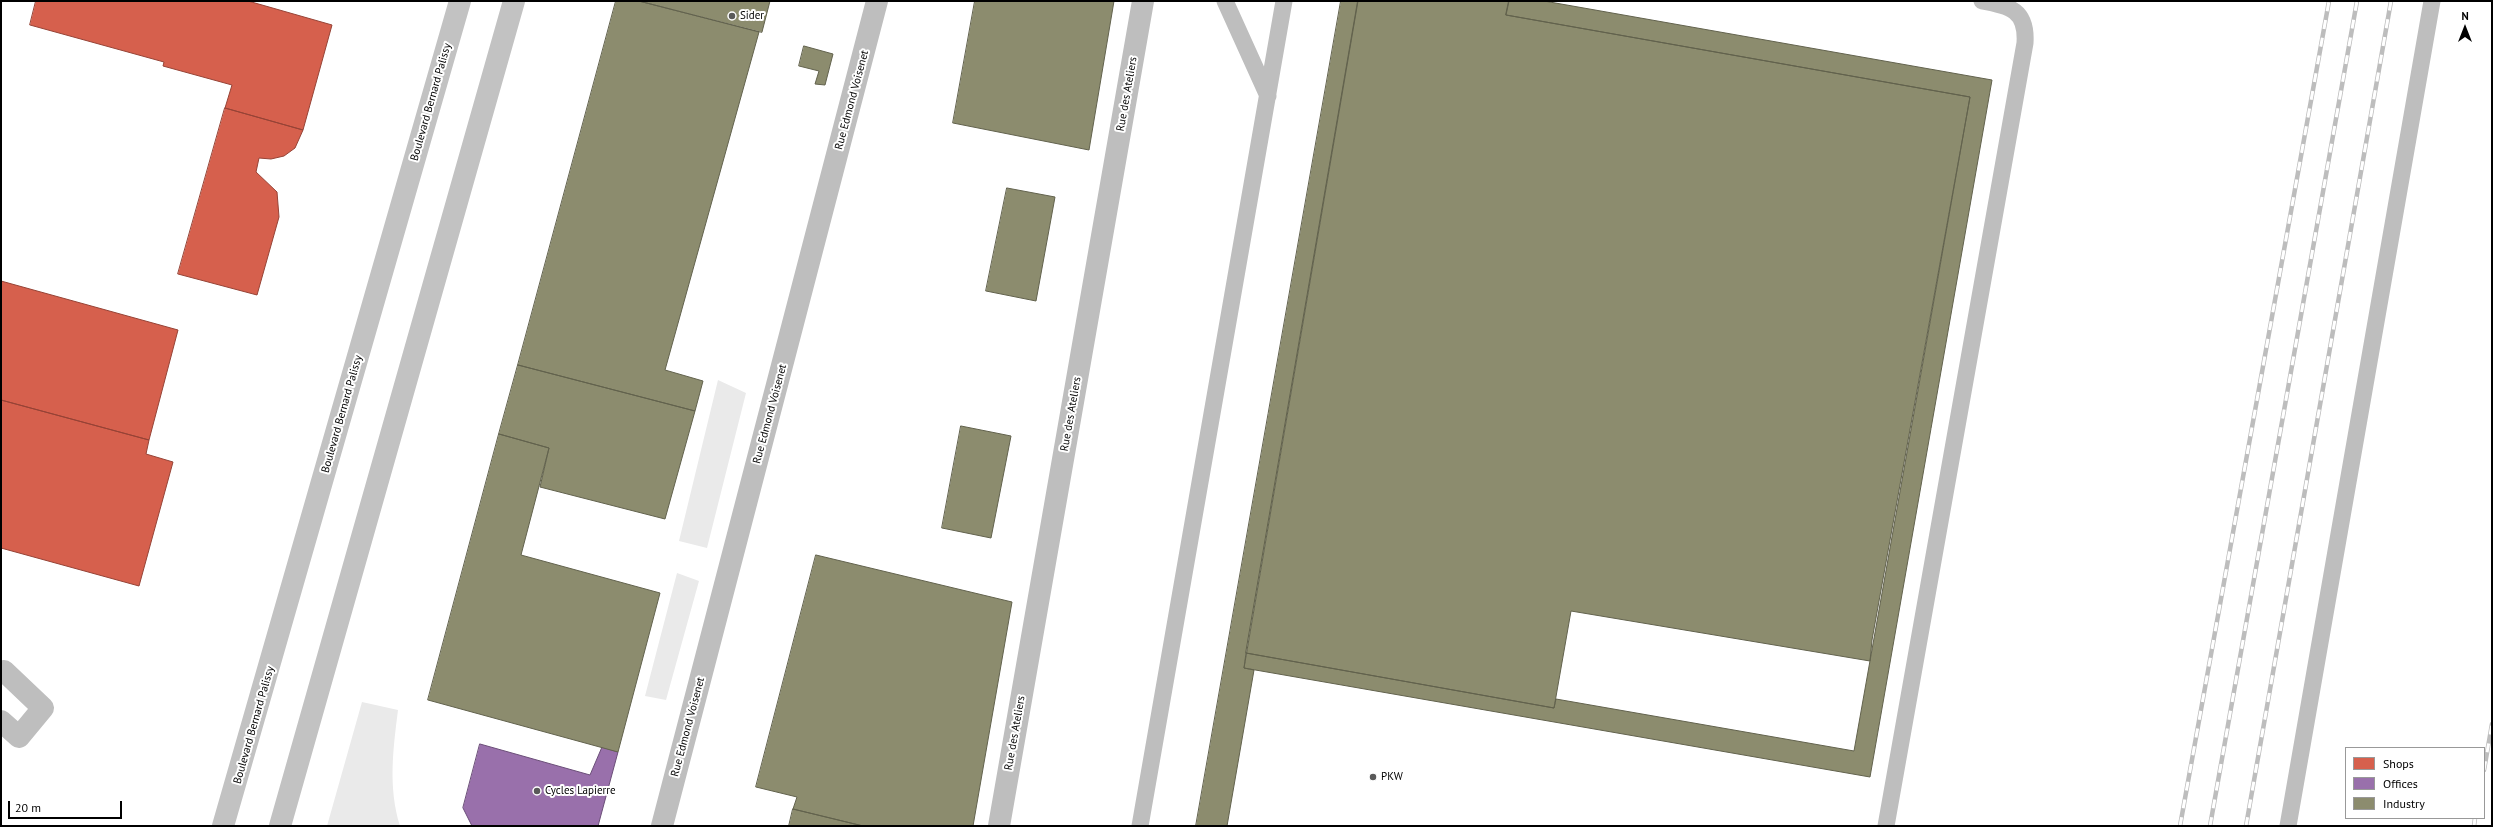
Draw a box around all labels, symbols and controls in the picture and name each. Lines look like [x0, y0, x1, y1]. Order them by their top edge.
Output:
north arrow [2445, 8, 2485, 48]
place label: Sider [740, 9, 764, 23]
text: N [2461, 9, 2469, 23]
marker: Sider [727, 11, 737, 21]
street label: Boulevard Bernard Palissy [408, 42, 454, 162]
street label: Rue Edmond Voisenet [832, 49, 872, 151]
street label: Rue des Ateliers [1114, 56, 1140, 132]
street label: Boulevard Bernard Palissy [319, 354, 365, 474]
street label: Rue Edmond Voisenet [750, 363, 790, 465]
street label: Rue des Ateliers [1058, 376, 1084, 452]
street label: Boulevard Bernard Palissy [231, 665, 277, 785]
street label: Rue Edmond Voisenet [668, 676, 708, 778]
street label: Rue des Ateliers [1002, 695, 1028, 771]
legend [2345, 747, 2485, 819]
text: Shops [2383, 756, 2414, 771]
place label: PKW [1381, 770, 1403, 784]
marker: PKW [1368, 772, 1378, 782]
text: Offices [2383, 776, 2418, 791]
place label: Cycles Lapierre [545, 784, 616, 798]
marker: Cycles Lapierre [532, 786, 542, 796]
scale bar [10, 793, 124, 819]
text: Industry [2383, 796, 2425, 811]
text: 20 m [15, 800, 41, 815]

